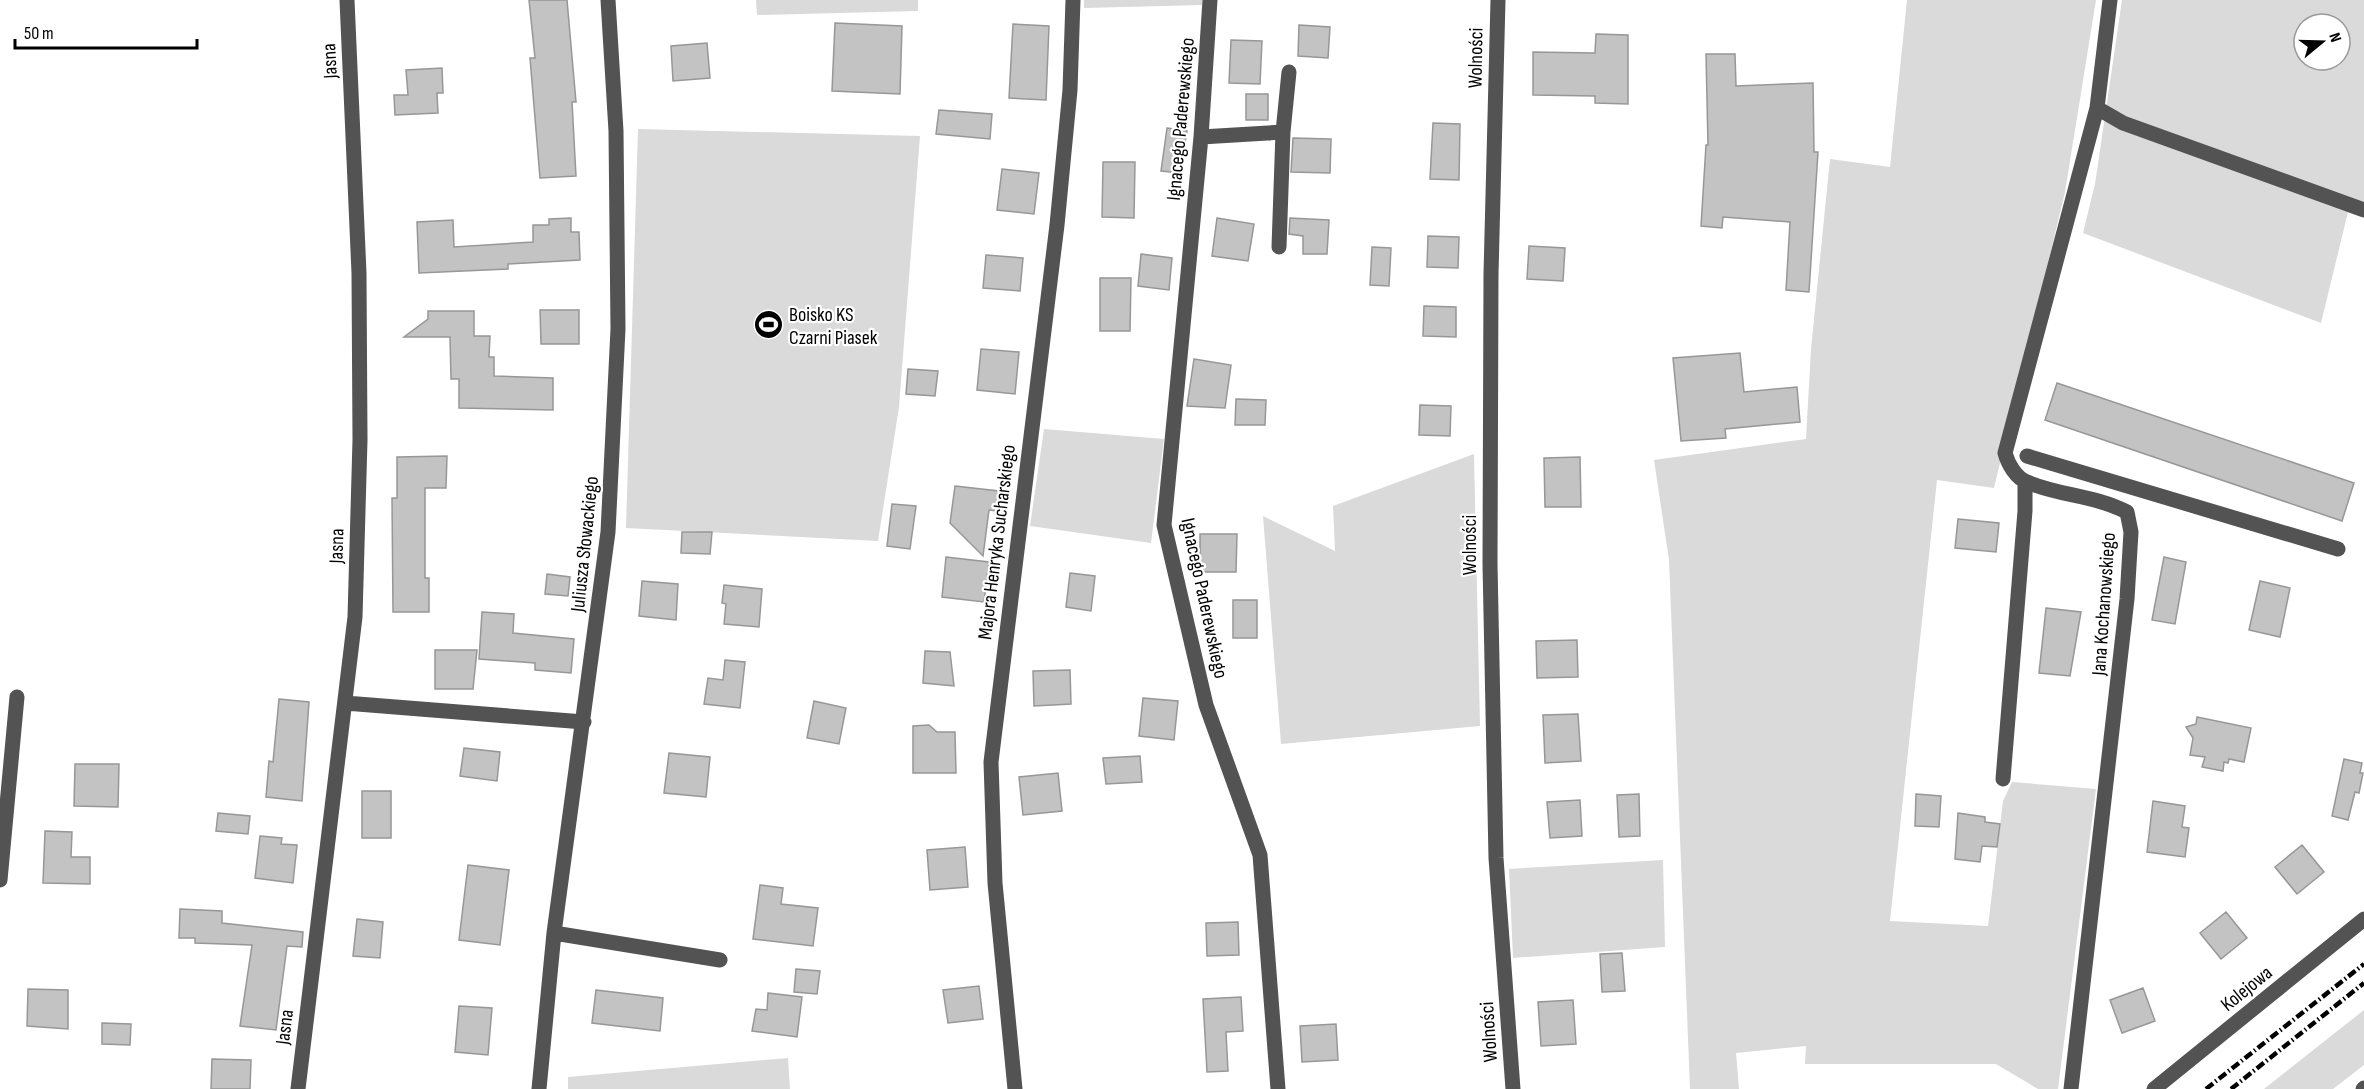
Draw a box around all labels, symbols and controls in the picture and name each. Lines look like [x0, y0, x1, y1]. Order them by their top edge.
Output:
scale bar [15, 12, 196, 50]
north arrow [2292, 12, 2352, 72]
text: 50 m [24, 23, 54, 44]
street label: Wolności [1463, 28, 1489, 88]
text: N [2324, 30, 2345, 45]
street label: Ignacego Paderewskiego [1162, 37, 1200, 201]
street label: Jasna [317, 43, 343, 80]
place label: Boisko KS Czarni Piasek [789, 303, 878, 350]
sports icon: Boisko KS Czarni Piasek [752, 309, 784, 341]
street label: Majora Henryka Sucharskiego [973, 443, 1021, 641]
street label: Juliusza Słowackiego [566, 475, 604, 614]
street label: Wolności [1458, 515, 1482, 575]
street label: Ignacego Paderewskiego [1175, 516, 1233, 681]
street label: Jasna [324, 528, 350, 565]
street label: Jana Kochanowskiego [2087, 532, 2121, 677]
street label: Kolejowa [2216, 961, 2277, 1017]
street label: Wolności [1475, 1001, 1503, 1063]
street label: Jasna [271, 1008, 299, 1047]

